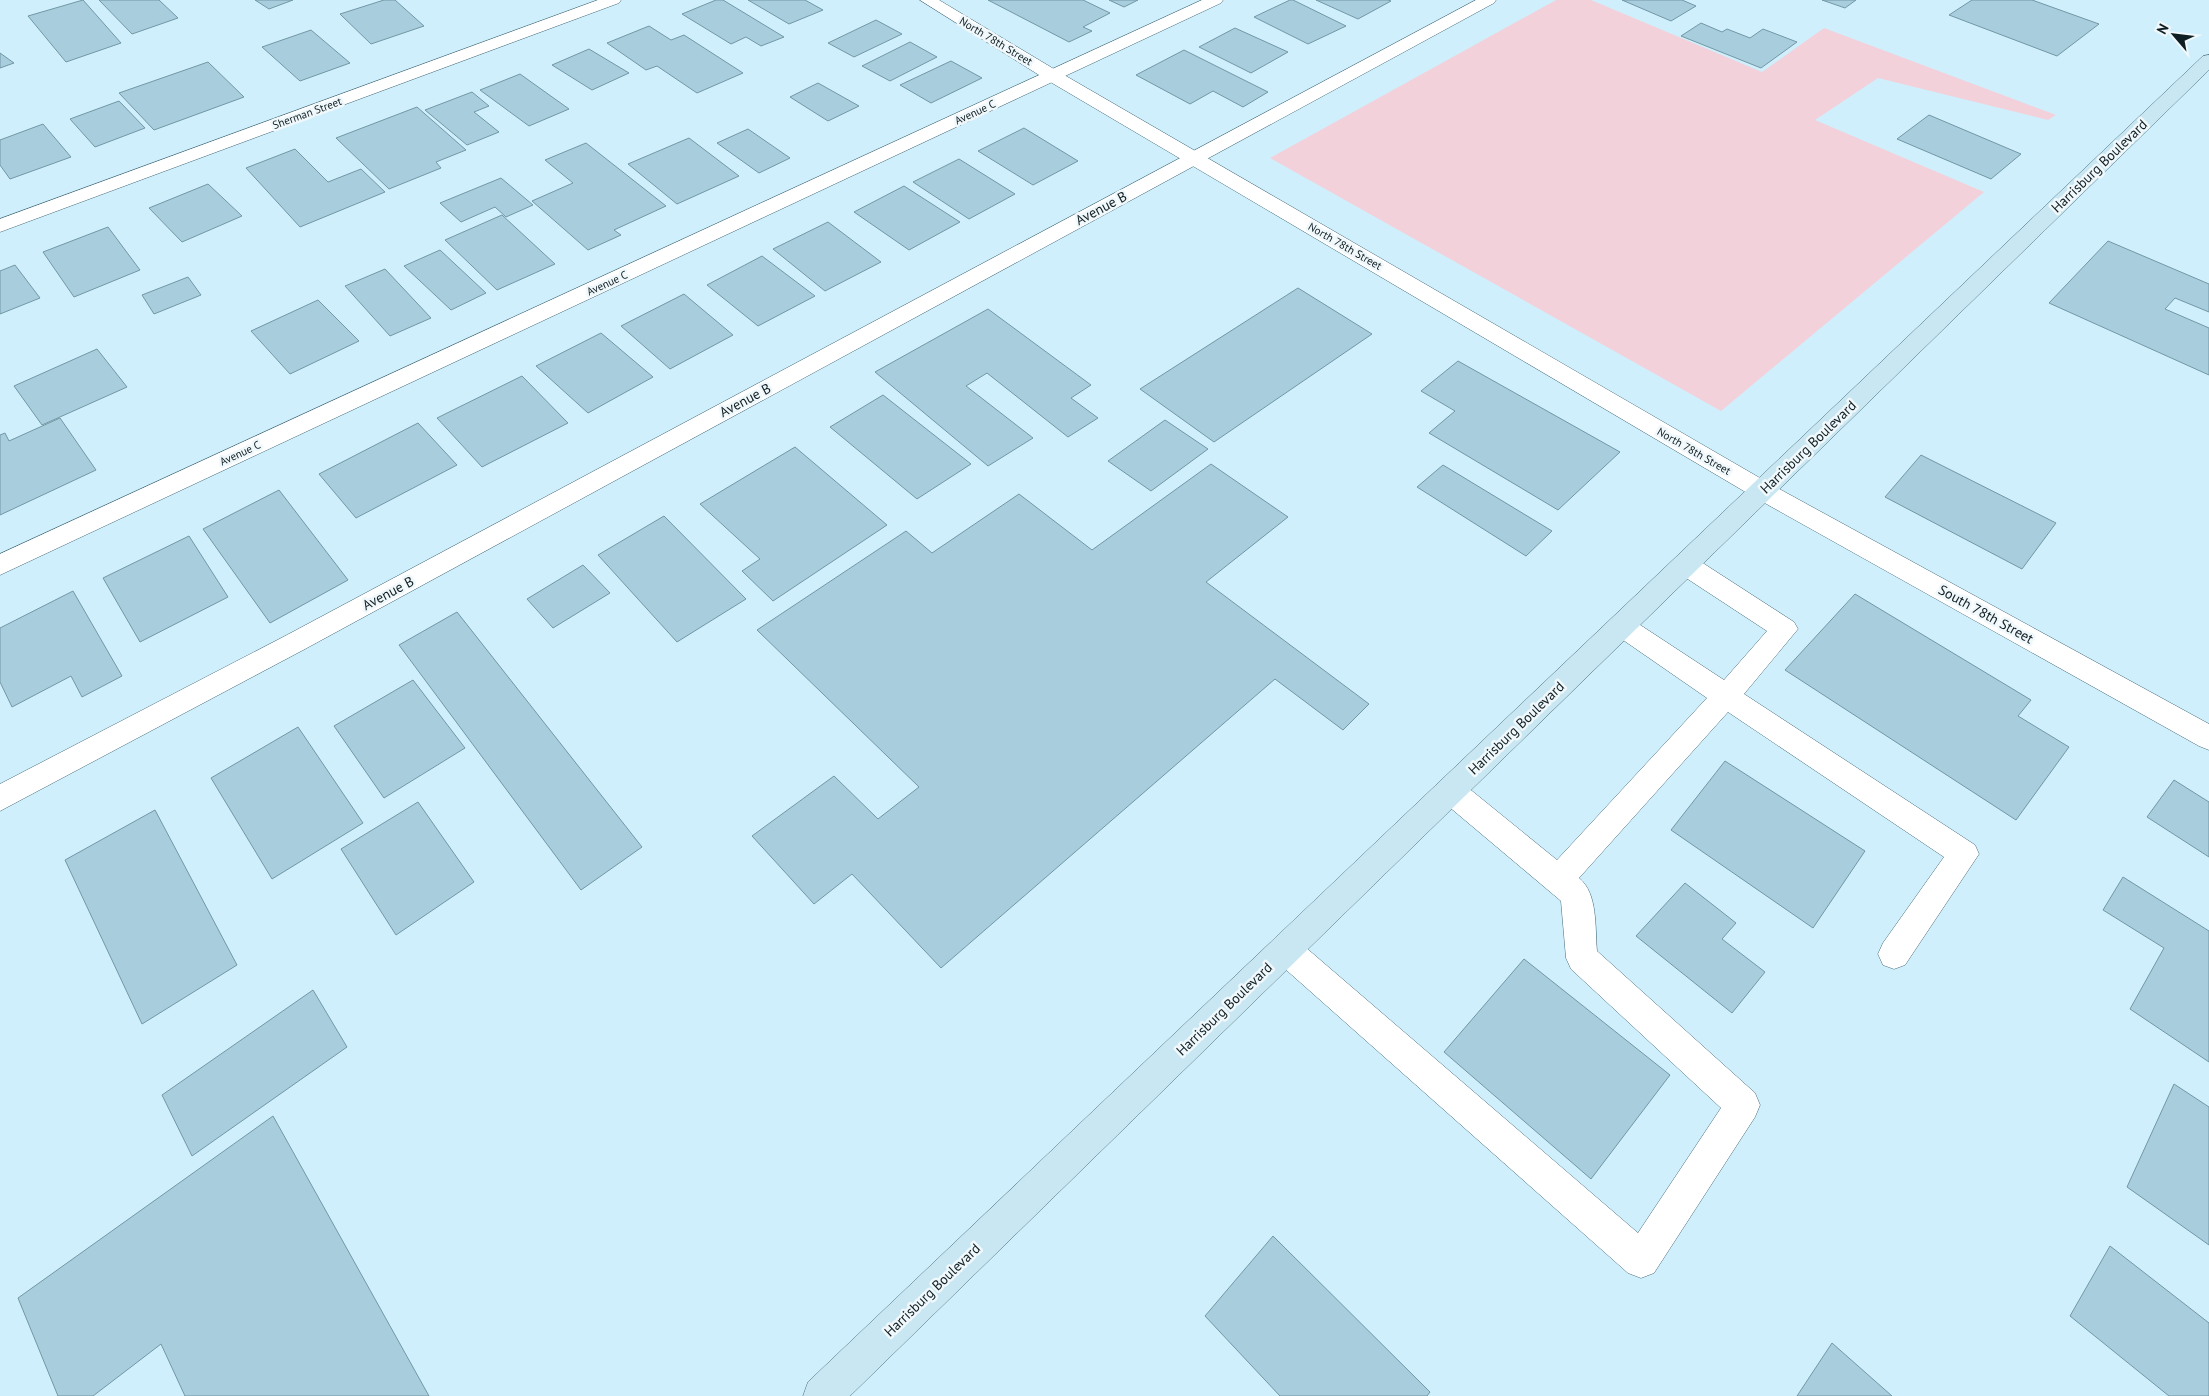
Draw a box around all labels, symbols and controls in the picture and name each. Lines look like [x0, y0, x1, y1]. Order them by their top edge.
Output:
north arrow [2149, 10, 2199, 60]
street label: North 78th Street [957, 14, 1035, 68]
text: N [2152, 21, 2173, 37]
street label: Sherman Street [270, 94, 344, 132]
street label: Avenue C [952, 96, 998, 128]
street label: Harrisburg Boulevard [2047, 116, 2151, 216]
street label: Avenue B [1072, 187, 1130, 229]
street label: North 78th Street [1306, 219, 1385, 273]
street label: Avenue C [584, 267, 630, 299]
street label: Avenue B [716, 379, 774, 421]
street label: Harrisburg Boulevard [1756, 397, 1860, 497]
street label: North 78th Street [1655, 424, 1734, 478]
street label: Avenue C [217, 437, 263, 469]
street label: Avenue B [359, 572, 417, 614]
street label: South 78th Street [1935, 580, 2037, 648]
street label: Harrisburg Boulevard [1464, 678, 1568, 778]
street label: Harrisburg Boulevard [1172, 959, 1276, 1059]
street label: Harrisburg Boulevard [880, 1240, 984, 1340]

